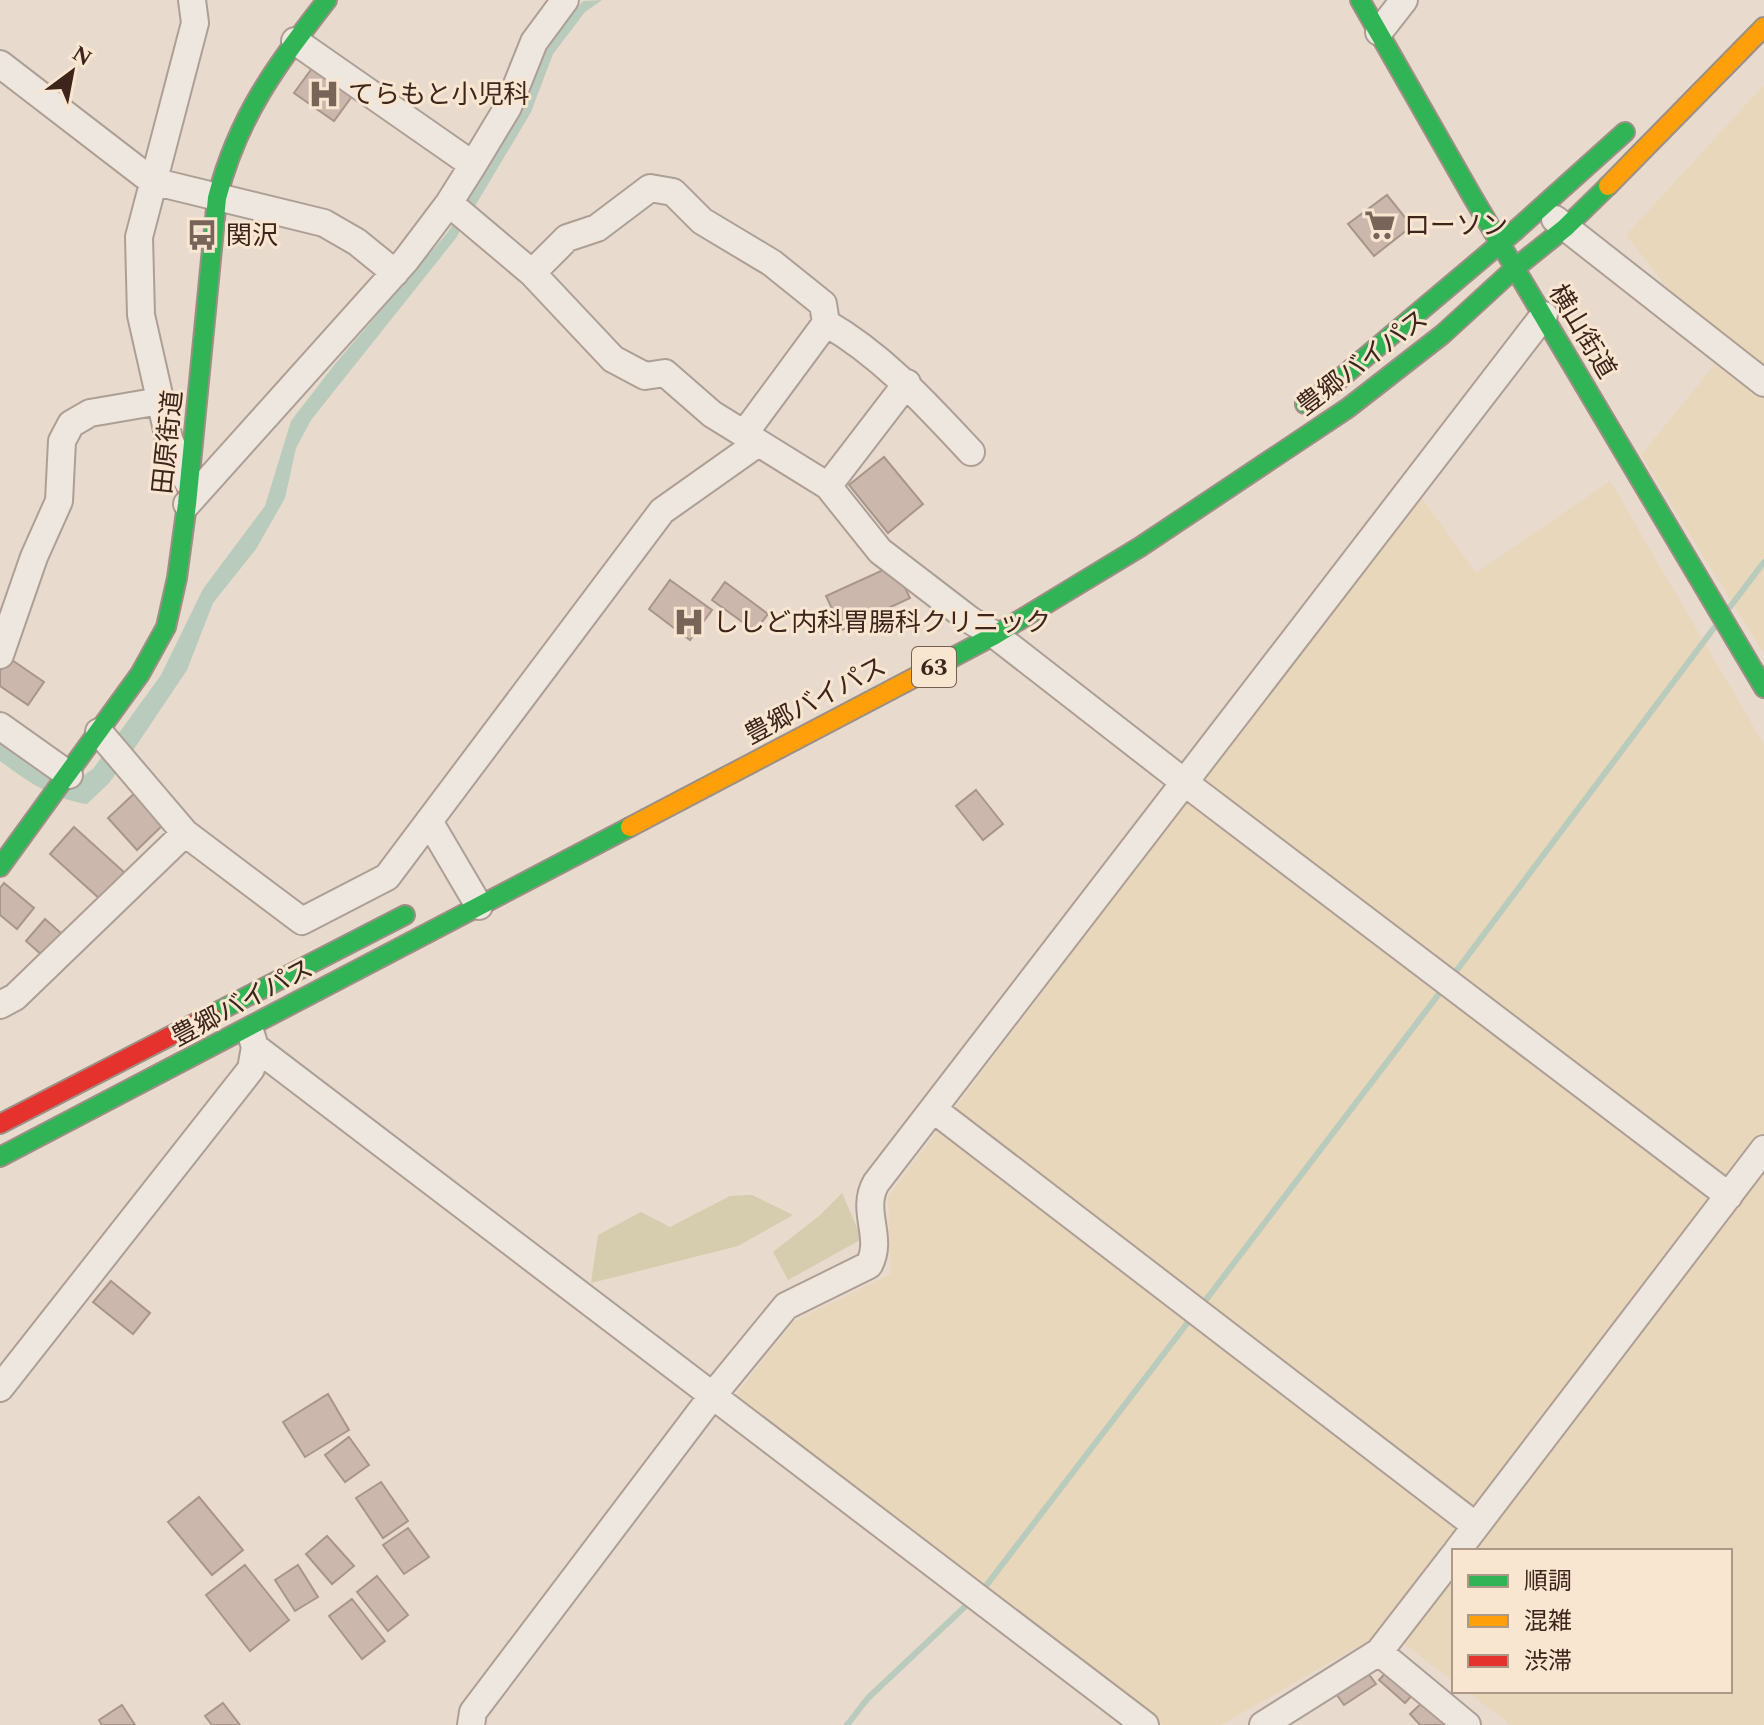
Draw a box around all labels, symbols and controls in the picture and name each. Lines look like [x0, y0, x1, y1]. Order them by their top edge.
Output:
north arrow [32, 32, 112, 112]
text: N [65, 38, 98, 75]
place label: てらもと小児科 [348, 75, 529, 115]
hospital icon: てらもと小児科 [307, 77, 341, 111]
place label: ローソン [1404, 206, 1508, 246]
supermarket icon: ローソン [1363, 208, 1397, 242]
place label: 関沢 [226, 216, 278, 256]
bus stop icon: 関沢 [185, 218, 219, 252]
street label: 横山街道 [1538, 277, 1626, 386]
street label: 豊郷バイパス [1288, 300, 1437, 426]
street label: 田原街道 [143, 388, 193, 496]
place label: ししど内科胃腸科クリニック [713, 603, 1051, 643]
hospital icon: ししど内科胃腸科クリニック [672, 605, 706, 639]
street label: 豊郷バイパス [737, 647, 894, 755]
road number: 63 [912, 647, 956, 687]
street label: 豊郷バイパス [164, 949, 321, 1057]
legend [1452, 1549, 1732, 1693]
text: 順調 [1524, 1564, 1572, 1600]
text: 混雑 [1524, 1604, 1572, 1640]
text: 渋滞 [1524, 1644, 1572, 1680]

